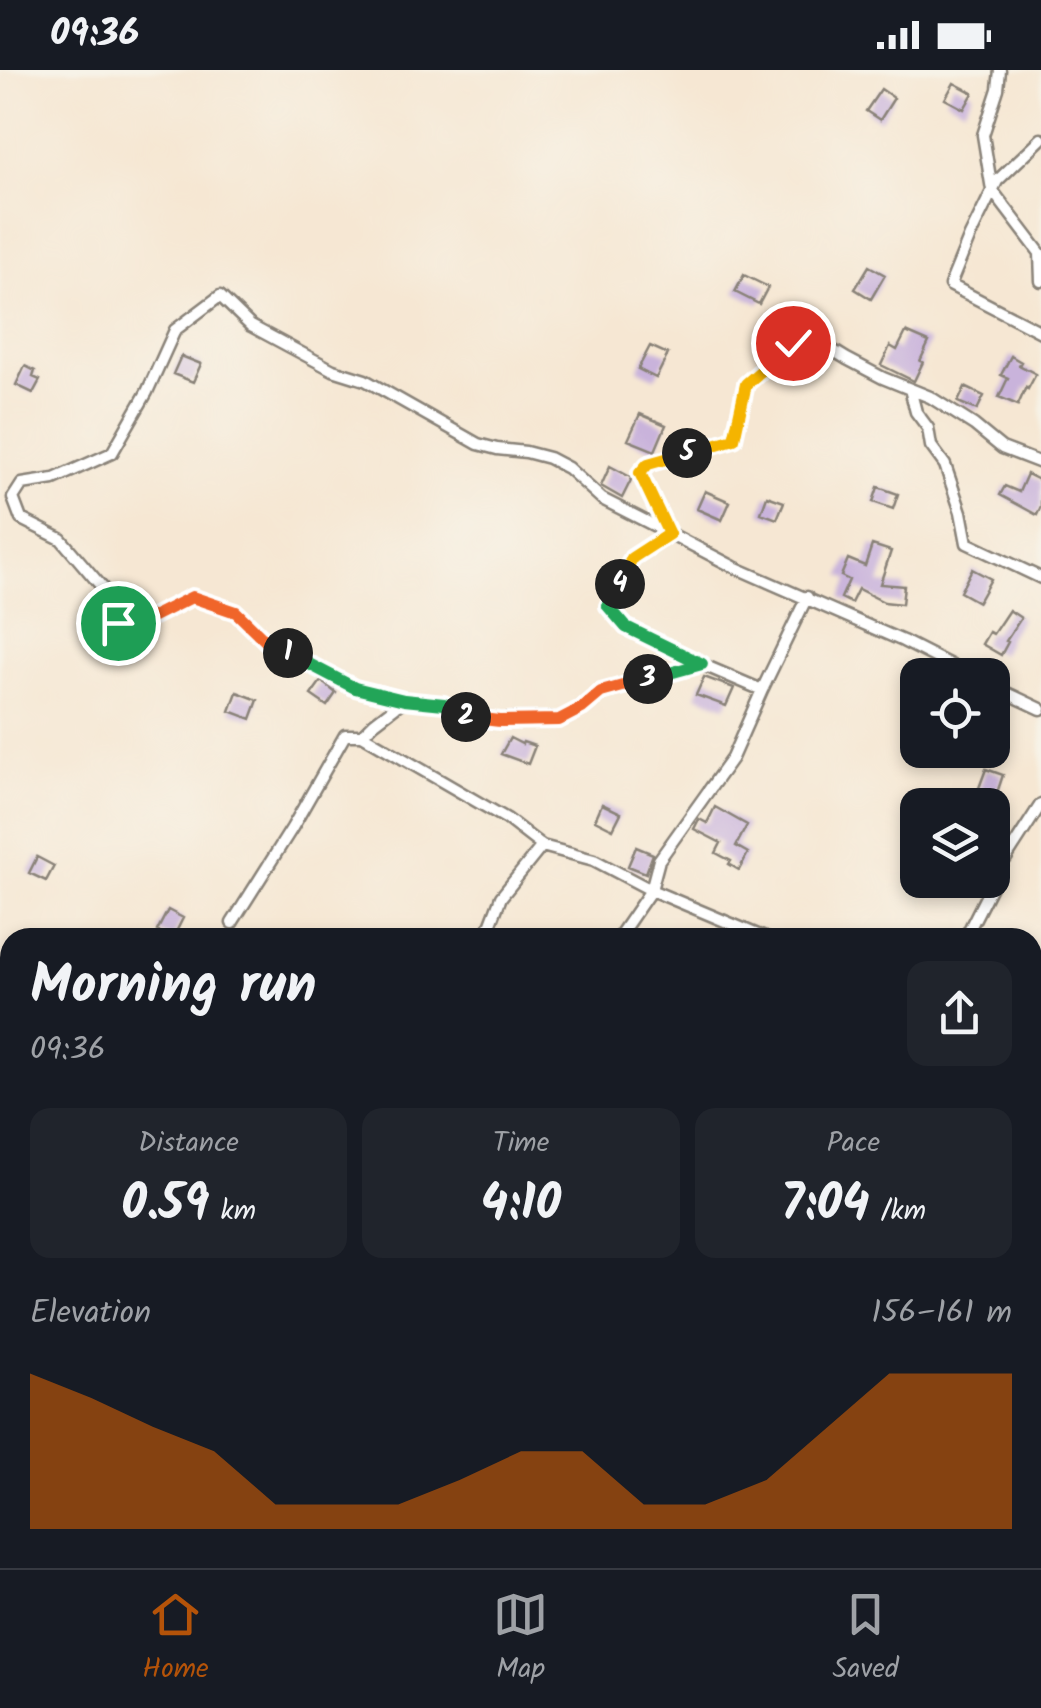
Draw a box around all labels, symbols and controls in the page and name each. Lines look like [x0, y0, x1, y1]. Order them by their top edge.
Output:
text: 09:36 [50, 5, 139, 65]
pin [751, 301, 836, 386]
icon: check [766, 316, 821, 371]
pin: 5 [662, 428, 712, 478]
text: 5 [680, 430, 694, 475]
pin: 4 [595, 559, 645, 609]
text: 4 [612, 561, 628, 606]
pin [76, 581, 161, 666]
icon: arrive [91, 596, 146, 651]
pin: 1 [263, 628, 313, 678]
text: 1 [284, 630, 292, 675]
pin: 3 [623, 654, 673, 704]
text: 3 [640, 656, 656, 701]
map controls [900, 658, 1010, 898]
button: locate [900, 658, 1010, 768]
pin: 2 [441, 692, 491, 742]
text: 2 [458, 694, 474, 739]
button: layers [900, 788, 1010, 898]
text: Morning run [30, 944, 317, 1031]
button: share [907, 961, 1012, 1066]
text: 09:36 [30, 1025, 106, 1076]
text: Distance [138, 1121, 239, 1166]
text: Time [493, 1121, 549, 1166]
text: Pace [827, 1121, 880, 1166]
text: 0.59 [121, 1166, 209, 1246]
text: 4:10 [481, 1166, 561, 1246]
text: 7:04 [781, 1166, 869, 1246]
text: km [209, 1189, 256, 1234]
text: /km [869, 1189, 926, 1234]
text: Elevation [30, 1288, 151, 1339]
text: 156–161 m [871, 1288, 1012, 1339]
tab: Home [142, 1587, 209, 1692]
tab: Map [493, 1587, 548, 1692]
tab: Saved [832, 1587, 899, 1692]

